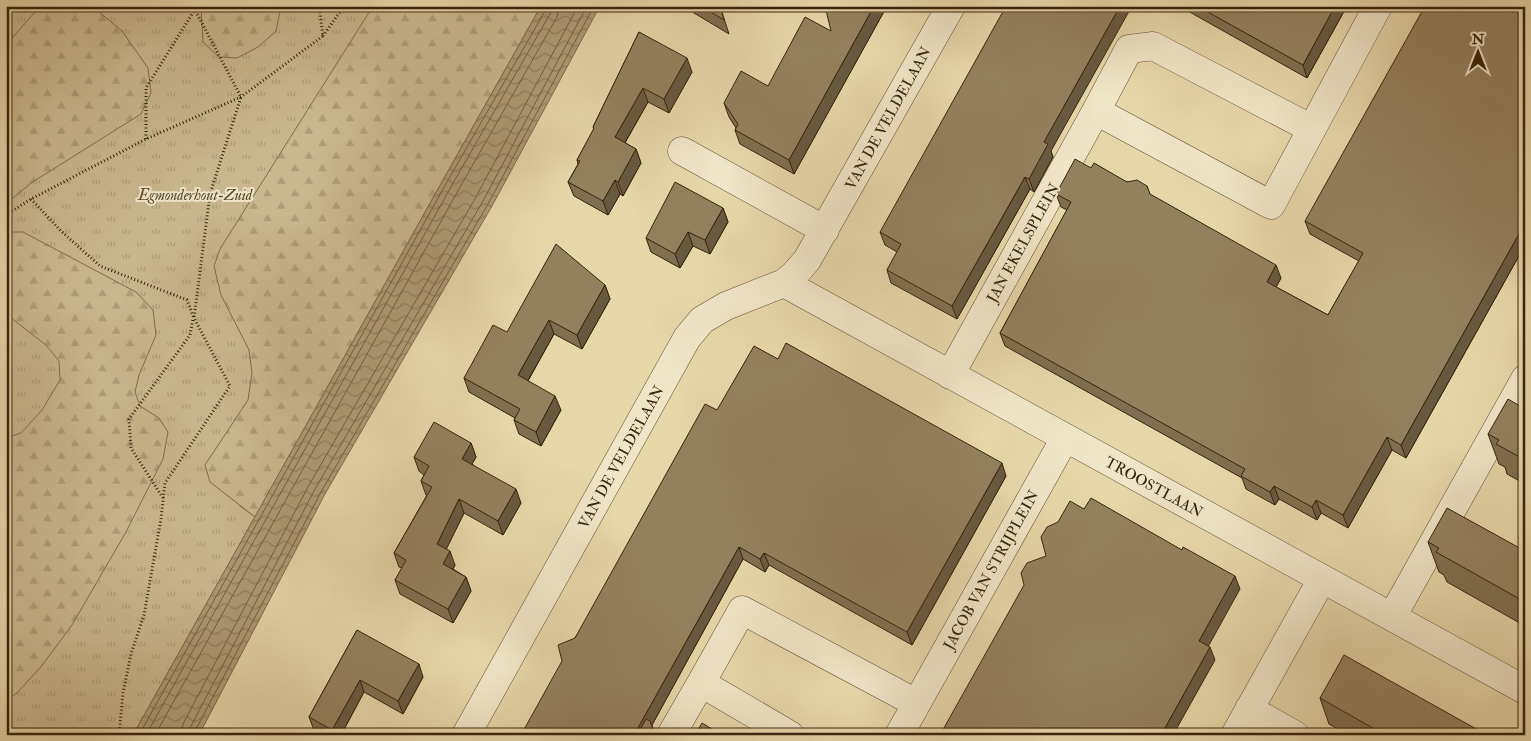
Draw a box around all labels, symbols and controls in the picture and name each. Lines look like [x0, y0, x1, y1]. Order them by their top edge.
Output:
north arrow [1454, 28, 1504, 78]
text: N [1471, 31, 1485, 48]
street label: VAN DE VELDELAAN [841, 43, 936, 193]
street label: JAN EKELSPLEIN [982, 180, 1065, 308]
park label: Egmonderhout-Zuid [137, 186, 254, 205]
street label: VAN DE VELDELAAN [574, 382, 669, 532]
street label: TROOSTLAAN [1101, 453, 1207, 522]
street label: JACOB VAN STRIJPLEIN [939, 487, 1044, 655]

